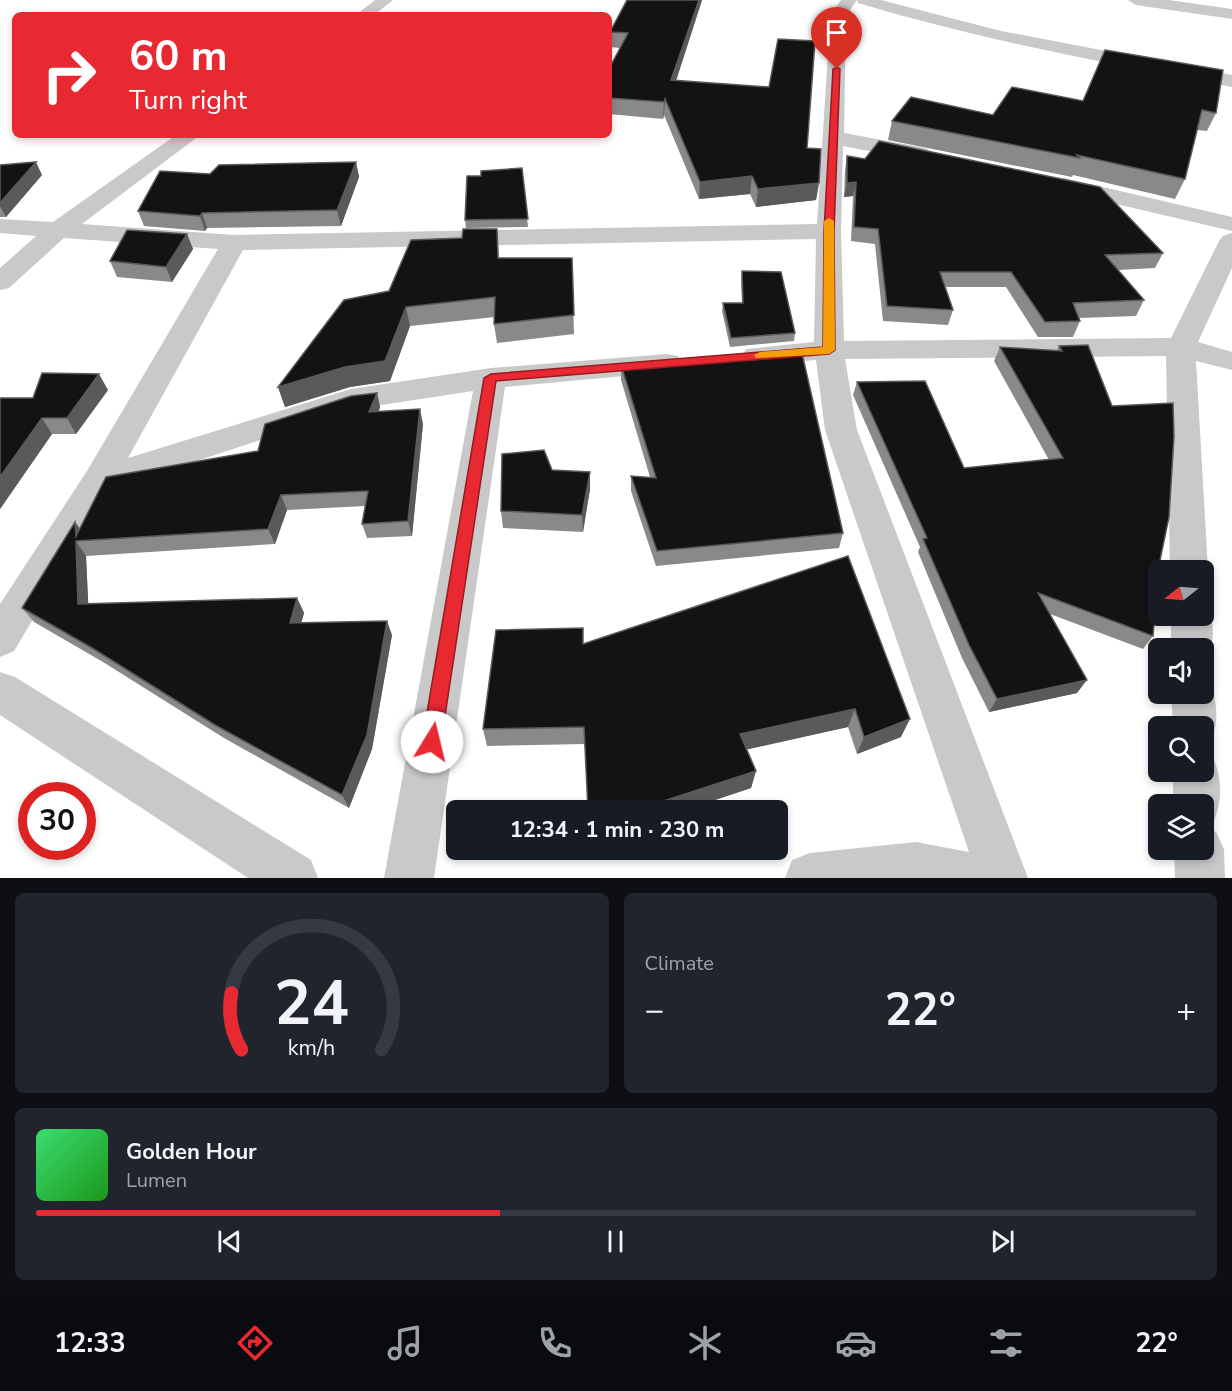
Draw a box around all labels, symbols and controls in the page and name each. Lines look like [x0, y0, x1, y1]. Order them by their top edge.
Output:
pin [811, 7, 862, 69]
icon: arrive [820, 16, 853, 49]
text: 60 m [129, 28, 228, 85]
icon: right [30, 36, 108, 114]
text: Turn right [129, 82, 247, 119]
north arrow [1148, 560, 1214, 626]
map controls [1148, 560, 1214, 860]
button: sound [1148, 638, 1214, 704]
position arrow [400, 710, 464, 774]
button: search [1148, 716, 1214, 782]
speed limit sign: 30 [18, 782, 96, 860]
button: layers [1148, 794, 1214, 860]
text: 12:34 · 1 min · 230 m [510, 815, 724, 845]
text: Climate [645, 950, 714, 977]
text: 24 [274, 961, 349, 1046]
text: 22° [885, 980, 956, 1041]
text: − [645, 988, 664, 1033]
text: + [1176, 988, 1196, 1033]
text: km/h [288, 1033, 335, 1063]
text: Golden Hour [126, 1137, 257, 1167]
text: Lumen [126, 1167, 187, 1194]
icon: previous [213, 1225, 246, 1258]
icon: pause [599, 1225, 632, 1258]
icon: next [986, 1225, 1019, 1258]
icon: directions [234, 1322, 276, 1364]
icon: music [384, 1322, 426, 1364]
icon: phone [534, 1322, 576, 1364]
icon: climate [684, 1322, 726, 1364]
icon: car [835, 1322, 877, 1364]
icon: filters [985, 1322, 1027, 1364]
text: 12:33 [54, 1325, 126, 1362]
text: 22° [1135, 1325, 1178, 1362]

